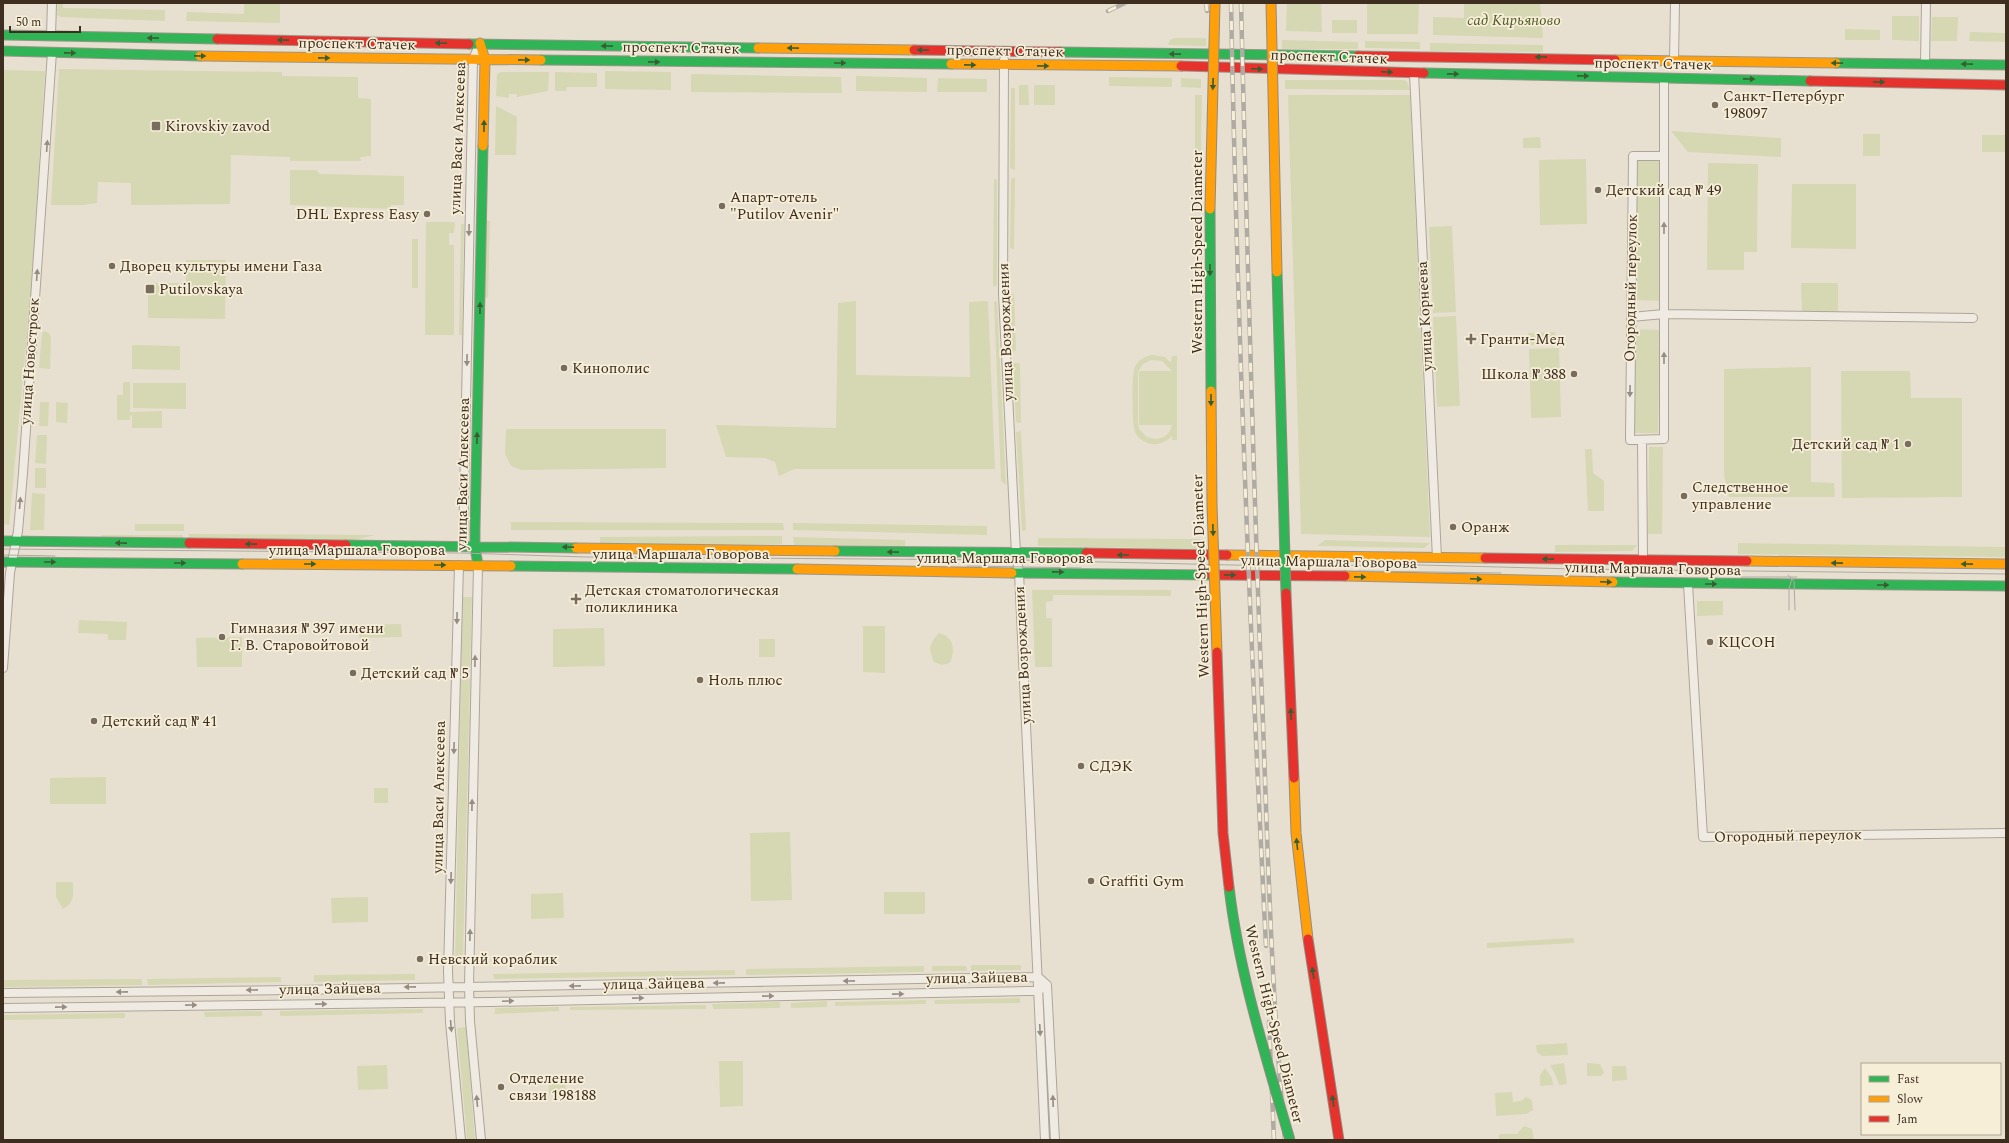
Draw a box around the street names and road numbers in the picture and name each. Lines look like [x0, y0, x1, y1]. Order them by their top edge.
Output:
street label: проспект Стачек [298, 31, 416, 57]
street label: проспект Стачек [622, 35, 740, 61]
street label: проспект Стачек [946, 38, 1064, 64]
street label: проспект Стачек [1270, 43, 1388, 71]
street label: проспект Стачек [1594, 51, 1712, 77]
street label: улица Васи Алексеева [444, 61, 472, 216]
street label: Western High-Speed Diameter [1186, 150, 1209, 354]
street label: Огородный переулок [1618, 214, 1644, 362]
street label: улица Корнеева [1411, 260, 1439, 373]
street label: улица Возрождения [992, 262, 1020, 403]
street label: улица Новостроек [14, 297, 46, 426]
street label: улица Васи Алексеева [450, 397, 476, 552]
street label: Western High-Speed Diameter [1186, 474, 1216, 678]
street label: улица Маршала Говорова [268, 539, 446, 562]
street label: улица Маршала Говорова [592, 543, 770, 566]
street label: улица Маршала Говорова [916, 547, 1094, 570]
street label: улица Маршала Говорова [1240, 549, 1418, 575]
street label: улица Маршала Говорова [1564, 556, 1742, 582]
street label: улица Возрождения [1008, 585, 1038, 726]
street label: улица Васи Алексеева [426, 720, 452, 875]
street label: Огородный переулок [1714, 823, 1862, 849]
street label: Western High-Speed Diameter [1238, 922, 1310, 1126]
street label: улица Зайцева [925, 966, 1029, 990]
street label: улица Зайцева [602, 972, 706, 996]
street label: улица Зайцева [278, 977, 382, 1001]

